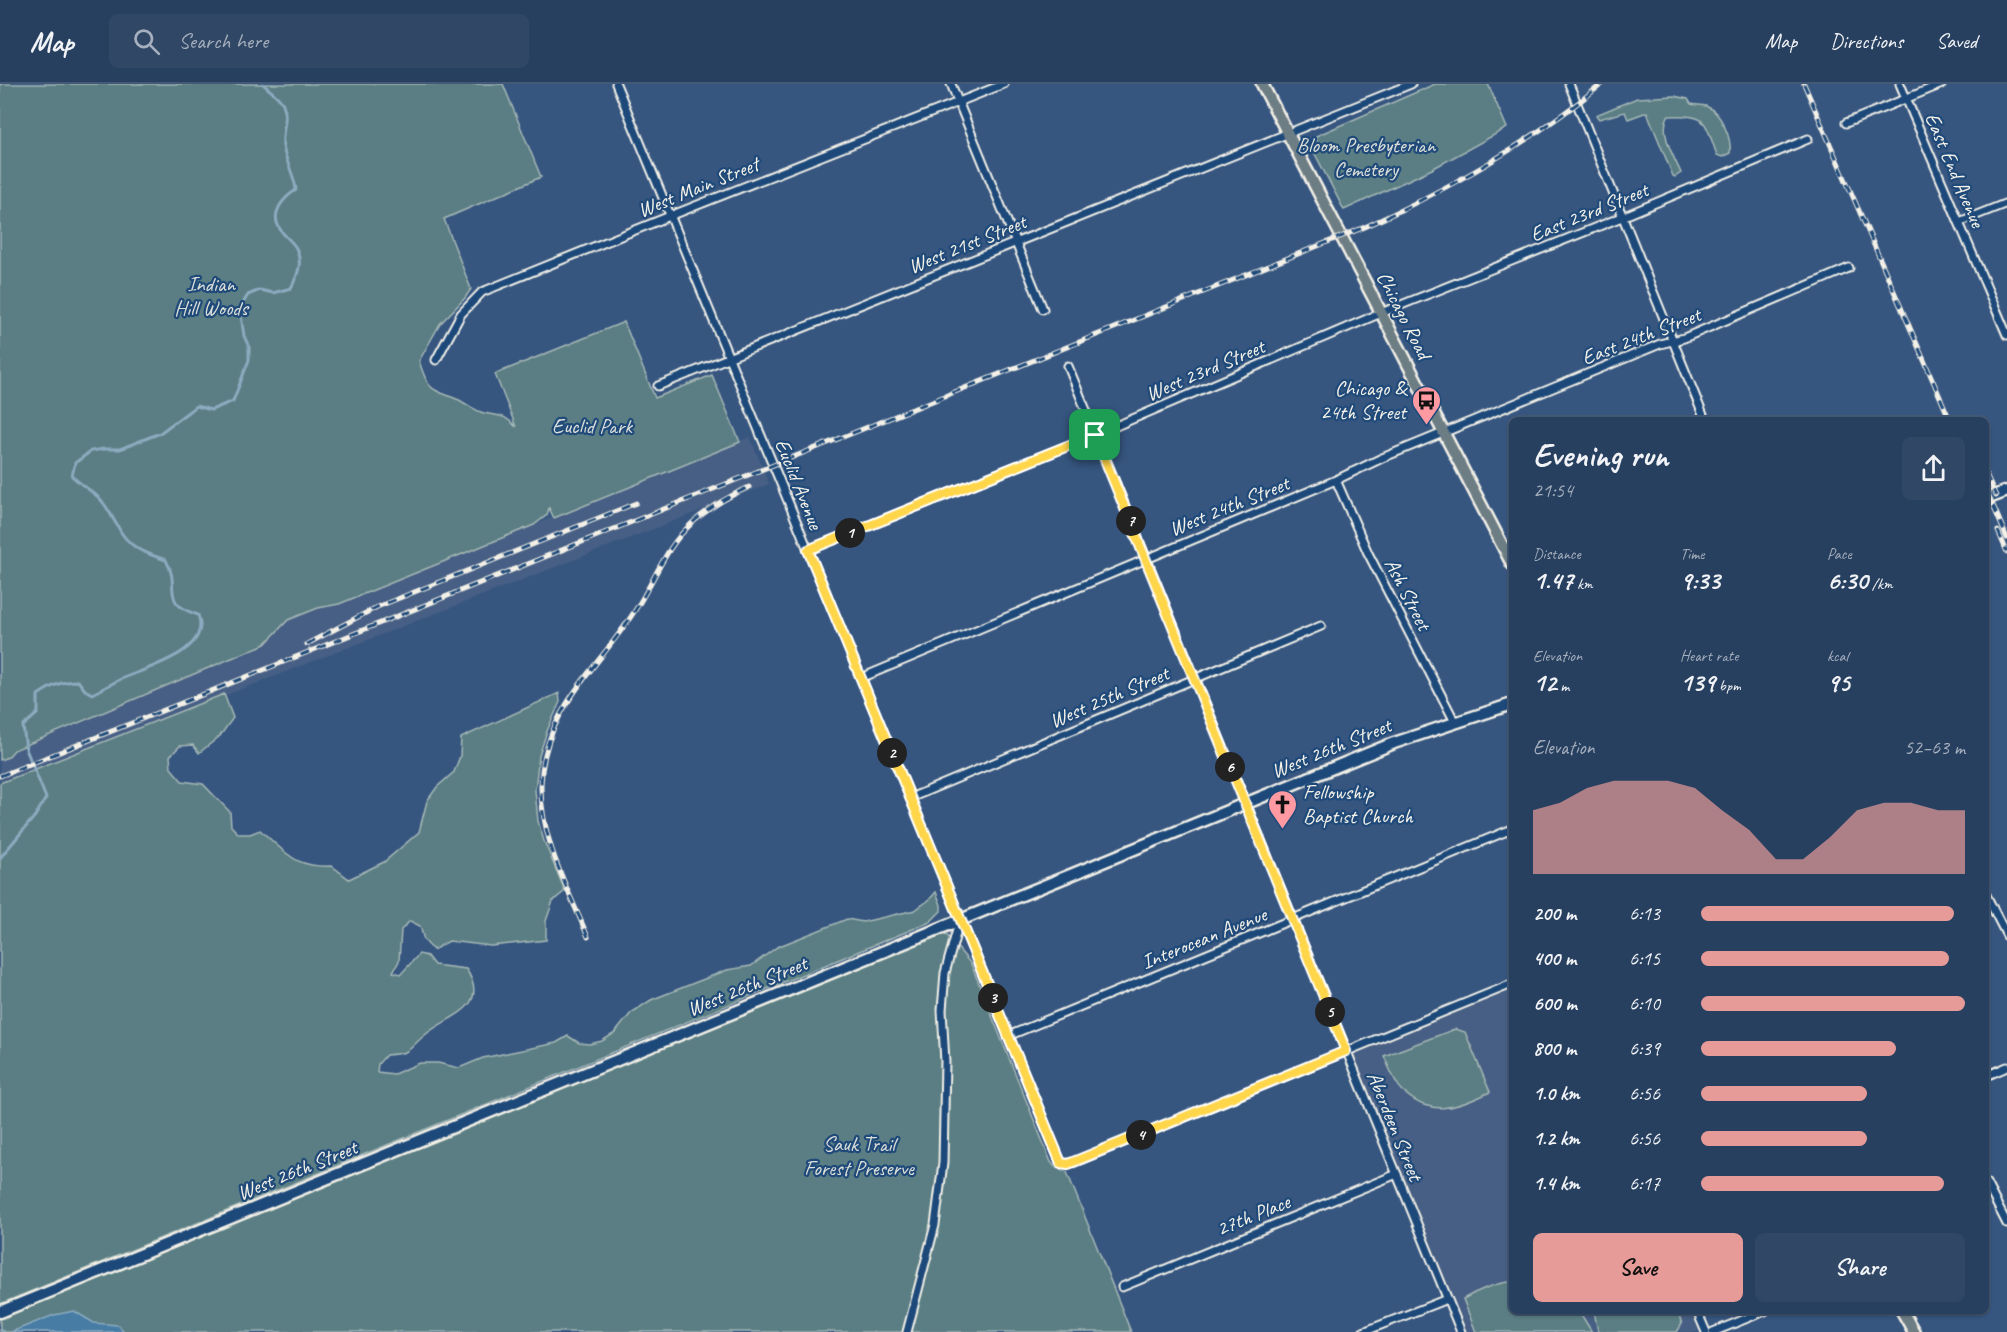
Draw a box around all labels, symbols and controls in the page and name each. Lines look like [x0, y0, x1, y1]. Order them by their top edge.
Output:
search box [109, 14, 529, 68]
text: Map [30, 24, 73, 59]
icon: search [130, 25, 163, 58]
text: Search here [178, 27, 268, 55]
text: Map [1765, 28, 1797, 54]
text: Directions [1830, 28, 1903, 54]
text: Saved [1936, 28, 1977, 54]
street label: East End Avenue [1919, 109, 1991, 232]
park label: Bloom Presbyterian Cemetery [1297, 132, 1437, 182]
street label: West Main Street [634, 150, 765, 223]
street label: East 23rd Street [1526, 176, 1654, 247]
street label: West 21st Street [904, 208, 1032, 279]
street label: Chicago Road [1371, 267, 1439, 366]
park label: Indian Hill Woods [174, 271, 250, 321]
street label: East 24th Street [1578, 301, 1706, 371]
street label: West 23rd Street [1142, 333, 1270, 407]
place label: Chicago & 24th Street [1320, 375, 1408, 425]
bus stop icon: Chicago & 24th Street [1411, 384, 1443, 426]
pin [1069, 409, 1120, 460]
park label: Euclid Park [552, 413, 633, 439]
icon: arrive [1078, 418, 1111, 451]
text: Evening run [1533, 434, 1668, 476]
street label: Euclid Avenue [769, 435, 829, 534]
button: share [1902, 437, 1965, 500]
street label: West 24th Street [1165, 469, 1295, 542]
text: 21:54 [1533, 478, 1573, 503]
pin: 7 [1116, 506, 1146, 536]
text: 7 [1127, 511, 1135, 531]
pin: 1 [835, 518, 865, 548]
text: 1 [846, 523, 854, 543]
text: Distance [1533, 544, 1581, 564]
text: Time [1680, 544, 1704, 564]
text: Pace [1827, 544, 1852, 564]
street label: Ash Street [1379, 554, 1438, 636]
text: 1.47 [1533, 564, 1573, 597]
text: 9:33 [1680, 564, 1720, 597]
text: 6:30 [1827, 564, 1868, 597]
text: km [1573, 574, 1593, 594]
text: /km [1868, 574, 1893, 594]
text: Elevation [1533, 646, 1582, 666]
text: Heart rate [1680, 646, 1738, 666]
text: kcal [1827, 646, 1848, 666]
street label: West 25th Street [1045, 659, 1174, 734]
text: 12 [1533, 666, 1556, 699]
text: 139 [1680, 666, 1715, 699]
text: 95 [1827, 666, 1850, 699]
text: m [1556, 676, 1569, 696]
text: bpm [1715, 676, 1741, 696]
street label: West 26th Street [1267, 711, 1397, 784]
text: Elevation [1533, 735, 1595, 760]
text: 52–63 m [1904, 735, 1965, 760]
pin: 2 [877, 738, 907, 768]
text: 2 [888, 743, 896, 763]
pin: 6 [1215, 752, 1245, 782]
text: 6 [1226, 757, 1234, 777]
place label: Fellowship Baptist Church [1303, 779, 1414, 829]
church icon: Fellowship Baptist Church [1266, 788, 1298, 830]
street label: Interocean Avenue [1138, 900, 1272, 975]
text: 200 m [1533, 901, 1576, 926]
text: 6:13 [1629, 901, 1660, 926]
text: 400 m [1533, 946, 1576, 971]
text: 6:15 [1629, 946, 1660, 971]
street label: West 26th Street [683, 949, 813, 1022]
pin: 3 [978, 983, 1008, 1013]
text: 3 [989, 988, 997, 1008]
text: 600 m [1533, 991, 1577, 1016]
text: 6:10 [1629, 991, 1660, 1016]
pin: 5 [1315, 997, 1345, 1027]
text: 5 [1327, 1002, 1333, 1022]
text: 800 m [1533, 1036, 1576, 1061]
text: 6:39 [1629, 1036, 1660, 1061]
street label: Aberdeen Street [1361, 1067, 1430, 1186]
text: 1.0 km [1533, 1081, 1580, 1106]
text: 6:56 [1629, 1081, 1660, 1106]
pin: 4 [1126, 1120, 1156, 1150]
text: 4 [1137, 1125, 1145, 1145]
text: 1.2 km [1533, 1126, 1580, 1151]
text: 6:56 [1629, 1126, 1660, 1151]
park label: Sauk Trail Forest Preserve [804, 1131, 915, 1181]
street label: West 26th Street [233, 1133, 363, 1206]
text: 1.4 km [1533, 1171, 1580, 1196]
text: 6:17 [1629, 1171, 1660, 1196]
street label: 27th Place [1212, 1188, 1295, 1242]
button: Save [1533, 1233, 1743, 1302]
button: Share [1755, 1233, 1965, 1302]

